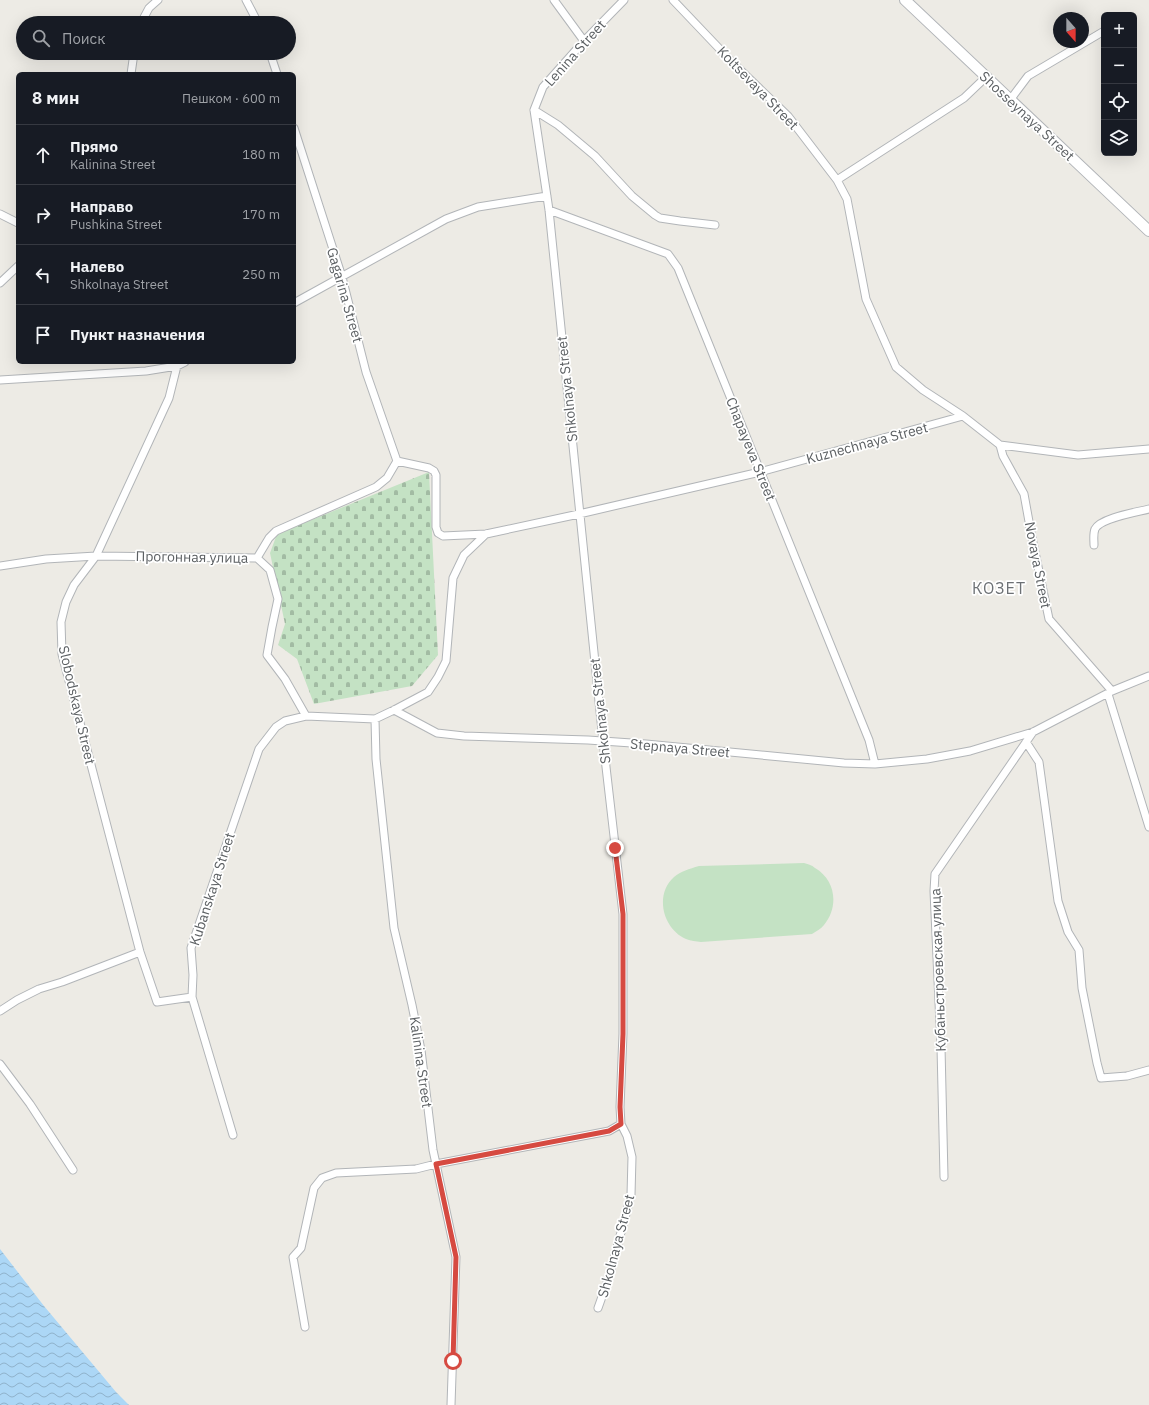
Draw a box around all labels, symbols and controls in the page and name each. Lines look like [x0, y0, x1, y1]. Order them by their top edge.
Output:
north arrow [1053, 12, 1089, 48]
map controls [1101, 12, 1137, 156]
button: + [1101, 12, 1137, 48]
search box [16, 16, 296, 60]
street label: Lenina Street [540, 16, 610, 90]
icon: search [30, 27, 52, 49]
text: Поиск [62, 29, 105, 48]
street label: Koltsevaya Street [713, 42, 803, 134]
button: − [1101, 48, 1137, 84]
street label: Shosseynaya Street [976, 67, 1078, 165]
button: locate [1101, 84, 1137, 120]
text: 8 мин [32, 87, 79, 109]
text: Пешком · 600 m [182, 90, 280, 107]
button: layers [1101, 120, 1137, 156]
text: Прямо [70, 137, 118, 156]
icon: ahead [32, 144, 54, 166]
text: 180 m [242, 146, 280, 163]
text: Kalinina Street [70, 156, 155, 173]
text: Направо [70, 197, 133, 216]
icon: right [32, 204, 54, 226]
text: 170 m [242, 206, 280, 223]
text: Pushkina Street [70, 216, 162, 233]
street label: Gagarina Street [323, 246, 367, 345]
text: Налево [70, 257, 124, 276]
icon: left [32, 264, 54, 286]
text: 250 m [242, 266, 280, 283]
text: Shkolnaya Street [70, 276, 169, 293]
icon: arrive [32, 324, 54, 346]
text: Пункт назначения [70, 325, 205, 344]
street label: Shkolnaya Street [552, 335, 582, 443]
street label: Chapayeva Street [722, 395, 780, 503]
street label: Kuznechnaya Street [804, 418, 930, 468]
street label: Novaya Street [1021, 520, 1055, 610]
street label: Прогонная улица [135, 547, 249, 567]
district label: КОЗЕТ [972, 578, 1026, 598]
street label: Slobodskaya Street [55, 644, 99, 766]
street label: Shkolnaya Street [585, 657, 615, 765]
street label: Stepnaya Street [629, 735, 731, 761]
street label: Kubanskaya Street [185, 830, 239, 948]
route end [606, 839, 624, 857]
street label: Кубаньстроевская улица [926, 887, 950, 1052]
street label: Kalinina Street [406, 1015, 436, 1109]
street label: Shkolnaya Street [594, 1192, 638, 1300]
route start [444, 1352, 462, 1370]

